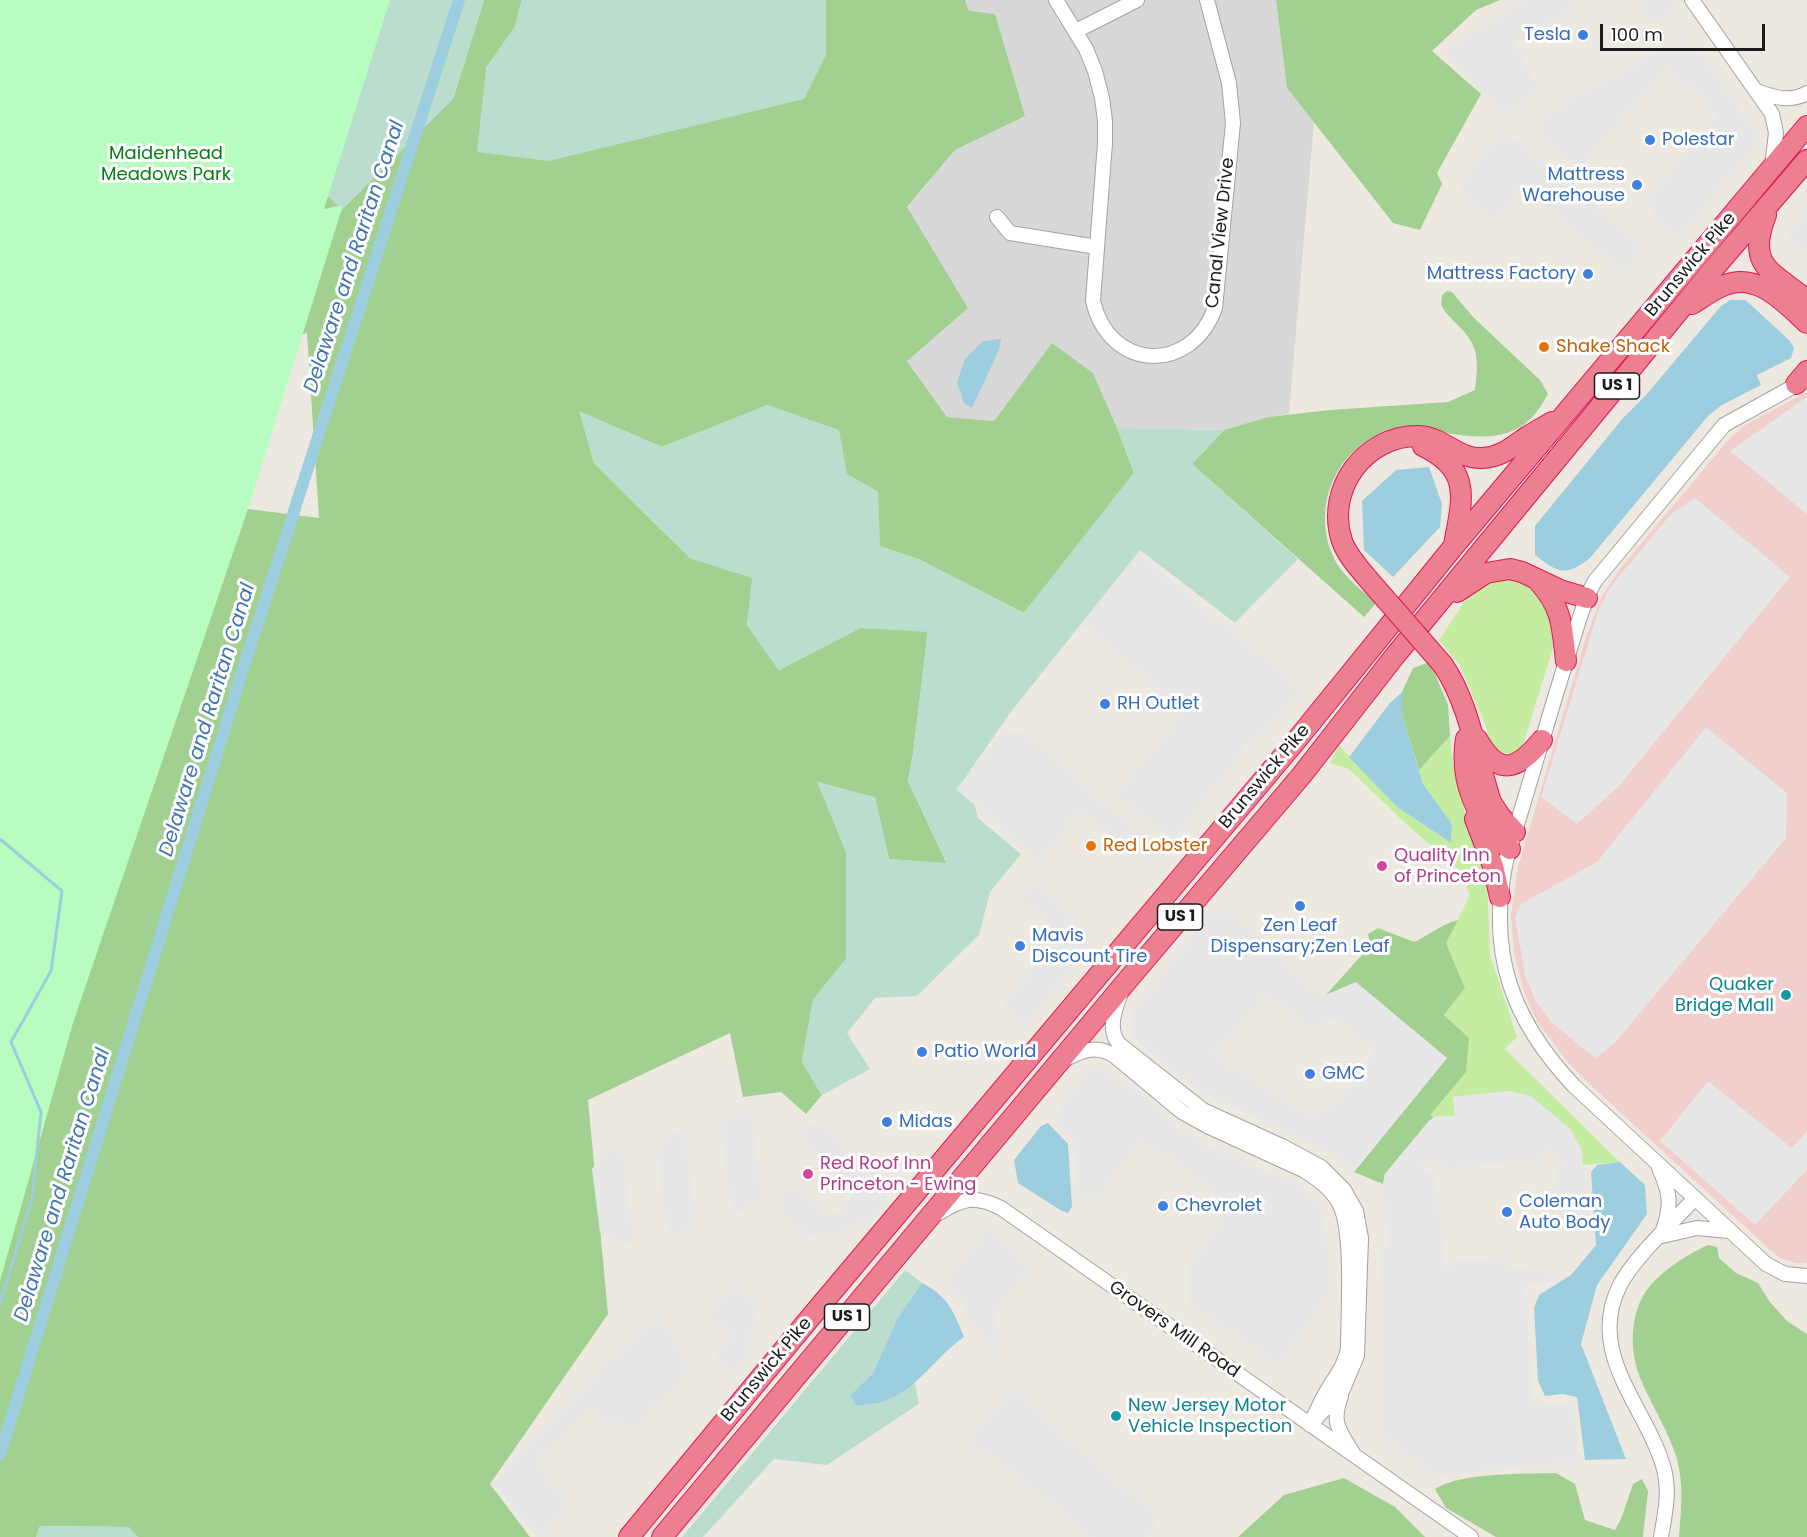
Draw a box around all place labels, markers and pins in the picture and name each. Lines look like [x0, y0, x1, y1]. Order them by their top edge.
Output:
place label: Tesla [1524, 24, 1571, 46]
marker: Tesla [1576, 28, 1590, 42]
place label: Polestar [1662, 129, 1734, 151]
marker: Polestar [1643, 133, 1657, 147]
place label: Mattress Warehouse [1522, 164, 1625, 207]
marker: Mattress Warehouse [1630, 178, 1644, 192]
place label: Mattress Factory [1427, 263, 1576, 285]
marker: Mattress Factory [1581, 267, 1595, 281]
place label: Shake Shack [1556, 336, 1670, 358]
marker: Shake Shack [1537, 340, 1551, 354]
place label: RH Outlet [1117, 693, 1200, 715]
marker: RH Outlet [1098, 697, 1112, 711]
place label: Red Lobster [1103, 835, 1207, 857]
marker: Red Lobster [1084, 839, 1098, 853]
place label: Quality Inn of Princeton [1394, 845, 1501, 888]
marker: Quality Inn of Princeton [1375, 859, 1389, 873]
marker: Zen Leaf Dispensary;Zen Leaf [1293, 899, 1307, 913]
place label: Zen Leaf Dispensary;Zen Leaf [1211, 915, 1389, 958]
place label: Mavis Discount Tire [1032, 925, 1147, 968]
marker: Mavis Discount Tire [1013, 939, 1027, 953]
place label: Quaker Bridge Mall [1675, 974, 1774, 1016]
marker: Quaker Bridge Mall [1779, 988, 1793, 1002]
place label: Patio World [934, 1041, 1036, 1063]
marker: Patio World [915, 1045, 929, 1059]
place label: GMC [1322, 1063, 1365, 1085]
marker: GMC [1303, 1067, 1317, 1081]
place label: Midas [899, 1111, 953, 1133]
marker: Midas [880, 1115, 894, 1129]
place label: Red Roof Inn Princeton - Ewing [820, 1153, 976, 1196]
marker: Red Roof Inn Princeton - Ewing [801, 1167, 815, 1181]
place label: Coleman Auto Body [1519, 1191, 1610, 1234]
place label: Chevrolet [1175, 1195, 1262, 1217]
marker: Chevrolet [1156, 1199, 1170, 1213]
marker: Coleman Auto Body [1500, 1205, 1514, 1219]
place label: New Jersey Motor Vehicle Inspection [1128, 1395, 1292, 1438]
marker: New Jersey Motor Vehicle Inspection [1109, 1409, 1123, 1423]

